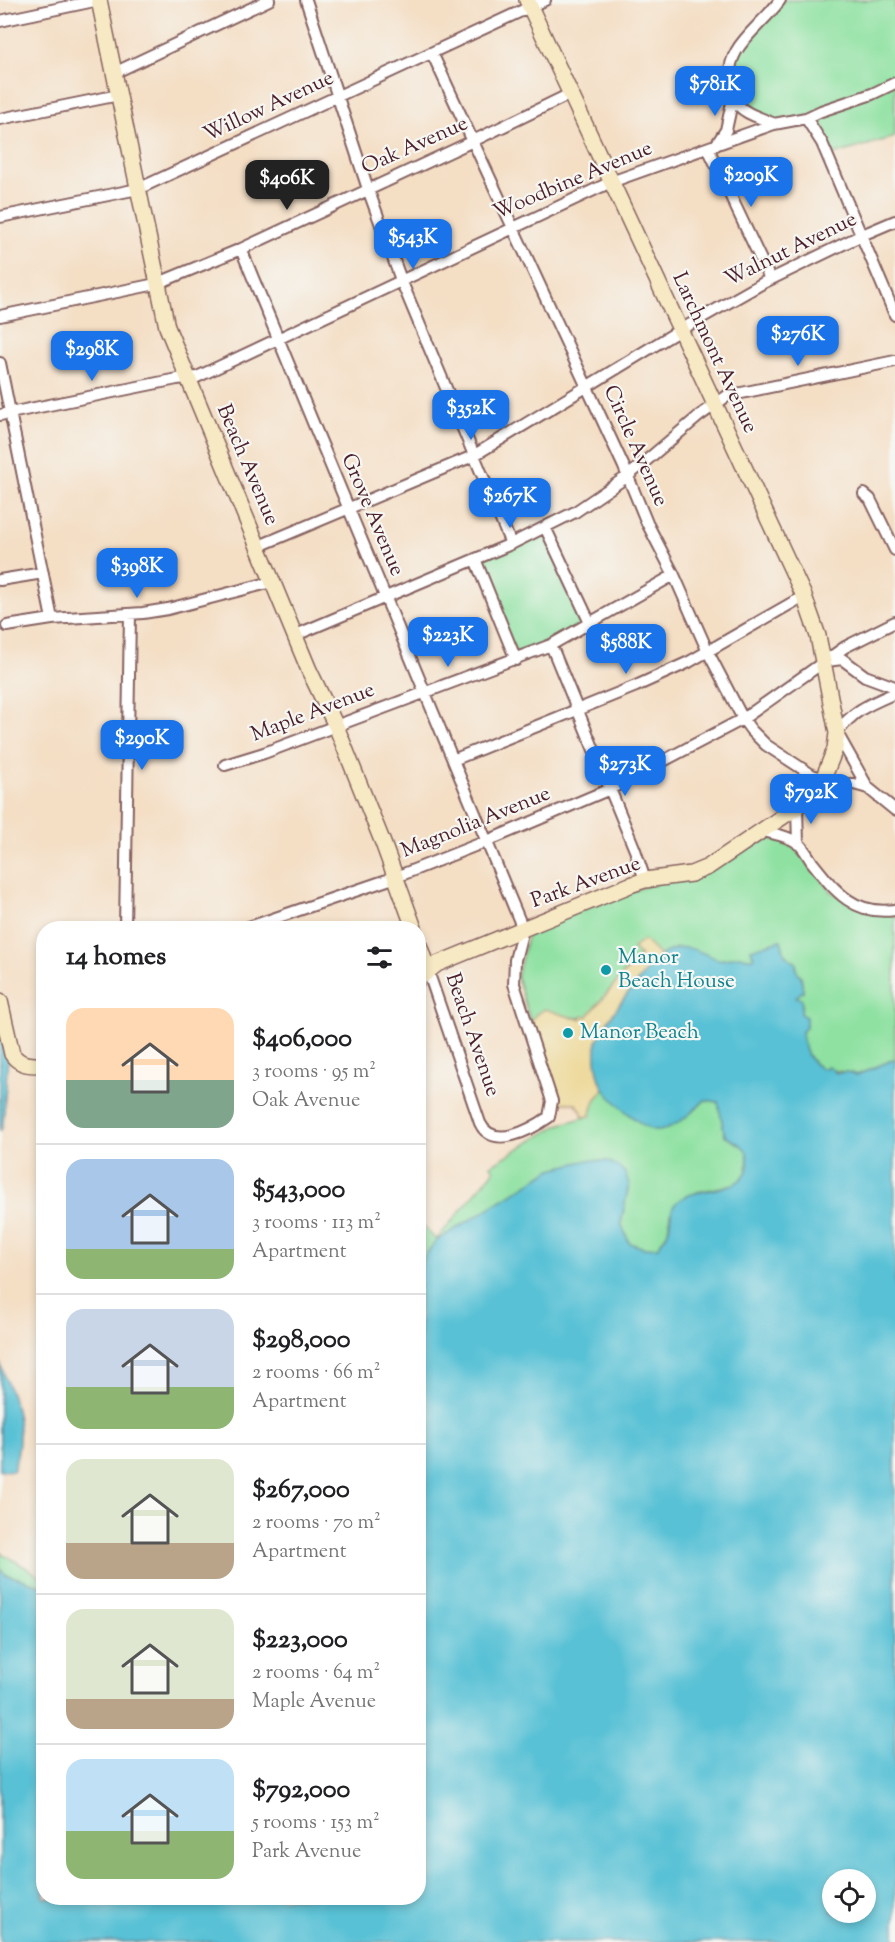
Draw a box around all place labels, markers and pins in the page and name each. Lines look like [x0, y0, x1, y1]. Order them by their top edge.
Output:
pin: $781K [673, 66, 757, 117]
pin: $209K [709, 157, 793, 208]
pin: $406K [245, 160, 329, 211]
pin: $543K [371, 219, 455, 270]
pin: $276K [756, 316, 840, 367]
pin: $298K [50, 331, 134, 382]
pin: $352K [429, 390, 513, 441]
pin: $267K [468, 478, 552, 529]
pin: $398K [95, 548, 179, 599]
pin: $223K [406, 617, 490, 668]
pin: $588K [584, 624, 668, 675]
pin: $290K [100, 720, 184, 771]
pin: $273K [583, 746, 667, 797]
pin: $792K [769, 774, 853, 825]
place label: Manor Beach House [618, 943, 735, 997]
marker: Manor Beach House [599, 963, 613, 977]
place label: Manor Beach [580, 1018, 699, 1048]
marker: Manor Beach [561, 1026, 575, 1040]

